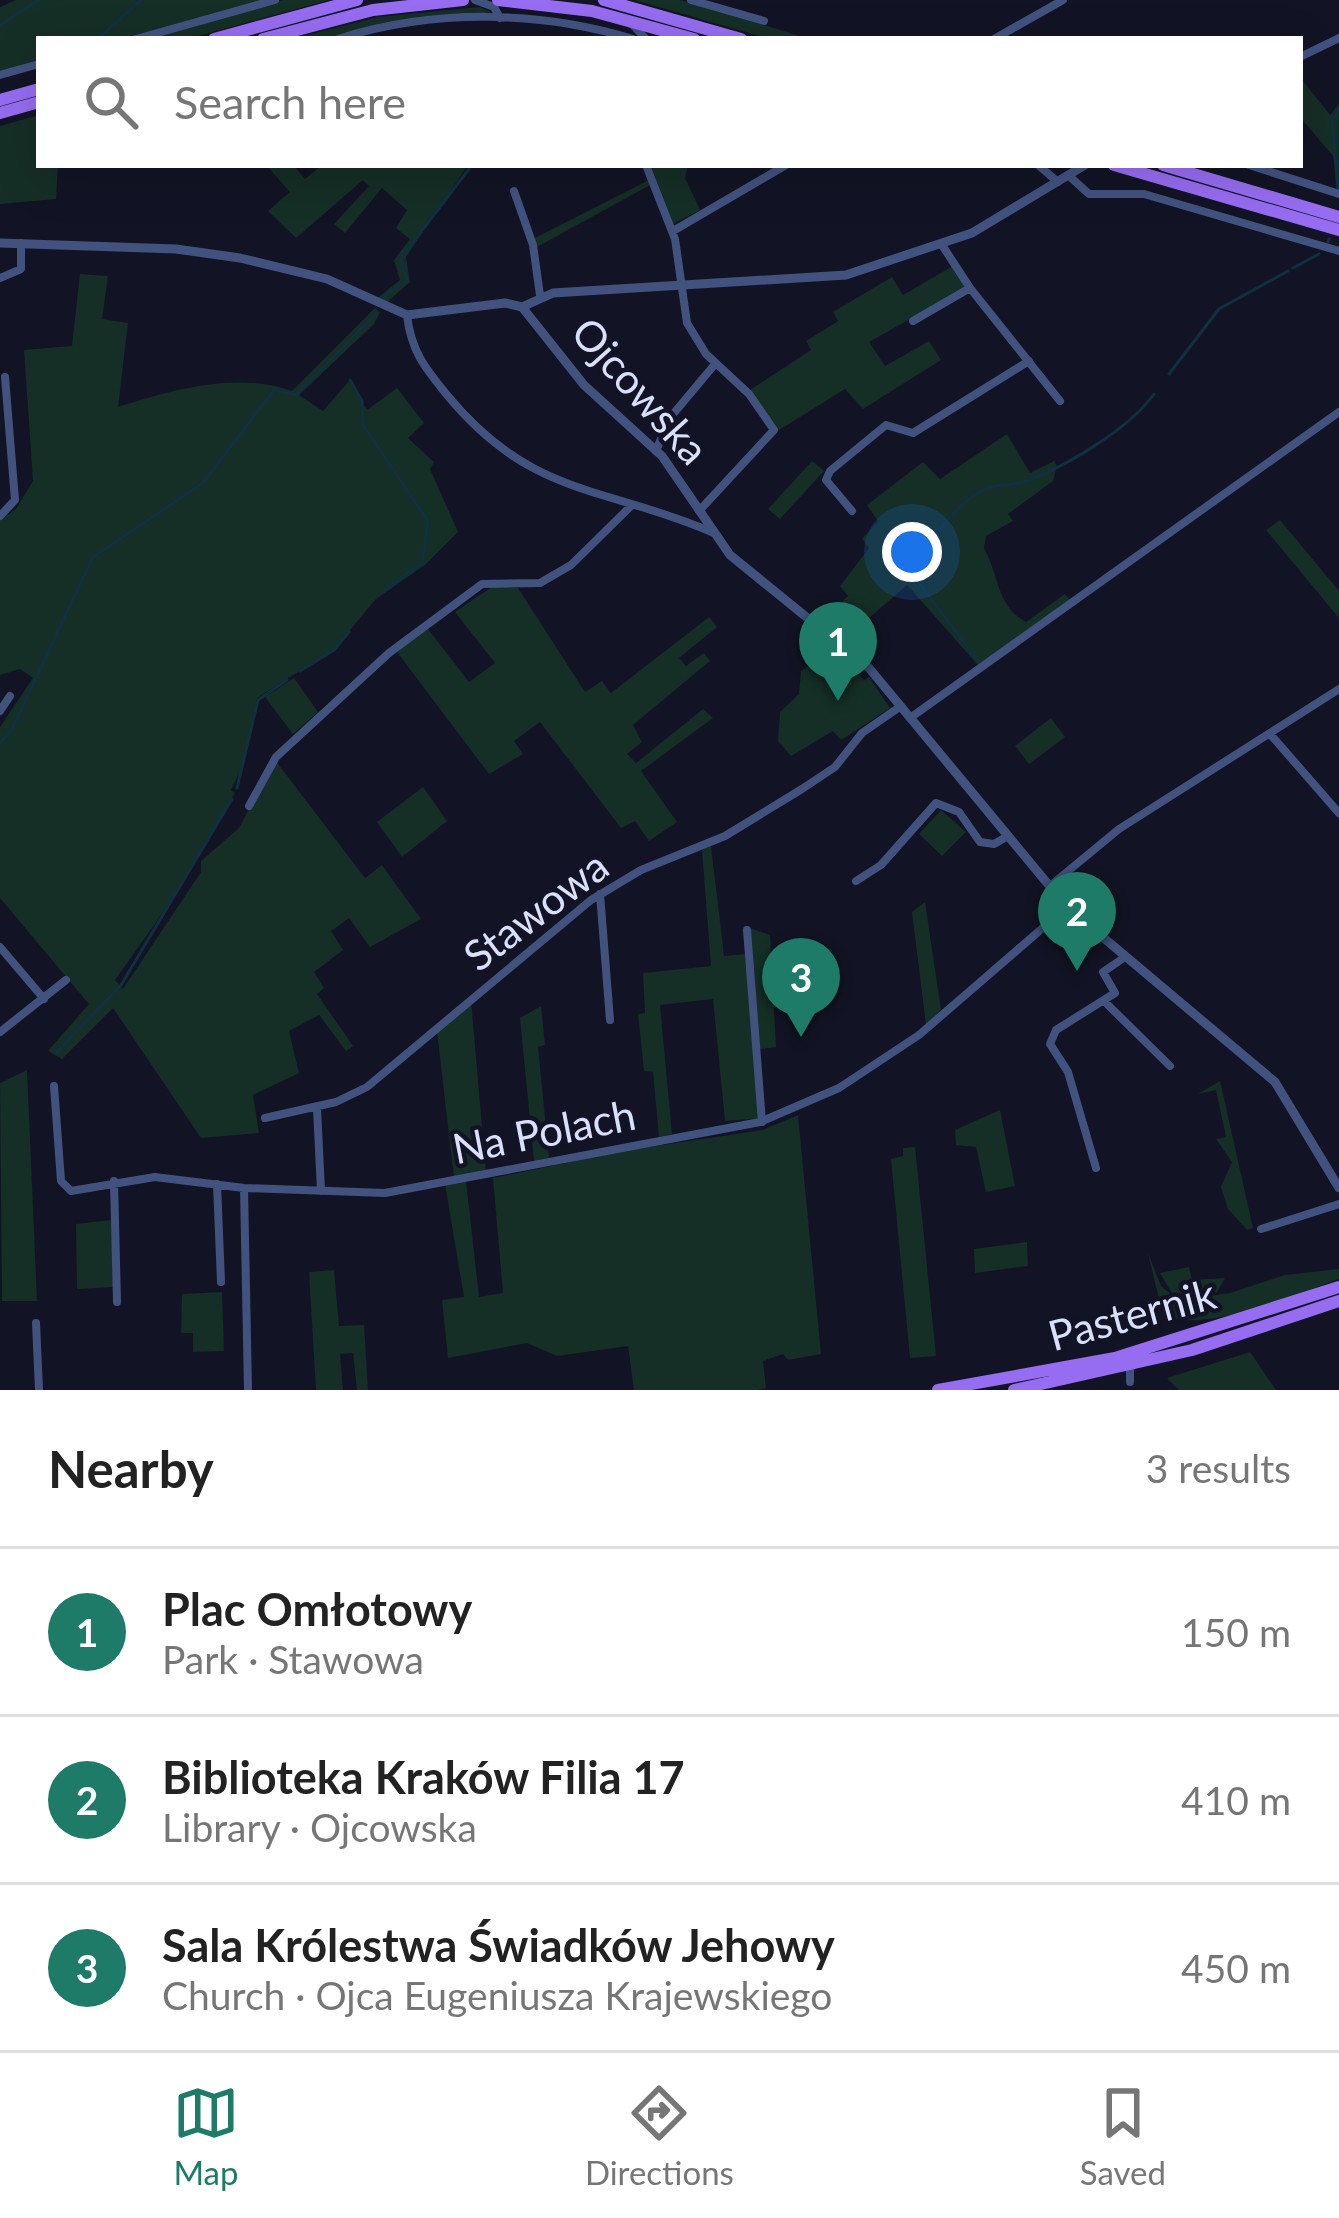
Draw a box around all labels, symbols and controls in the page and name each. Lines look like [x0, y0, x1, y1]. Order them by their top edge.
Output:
search box [36, 36, 1303, 168]
icon: search [78, 69, 144, 135]
text: Search here [174, 75, 406, 129]
street label: Ojcowska [562, 307, 719, 474]
your location [882, 522, 942, 582]
pin: 1 [799, 602, 877, 701]
street label: Stawowa [453, 840, 617, 981]
pin: 2 [1038, 872, 1116, 971]
pin: 3 [762, 938, 840, 1037]
street label: Na Polach [448, 1089, 640, 1173]
street label: Pasternik [1043, 1268, 1221, 1360]
text: Nearby [48, 1438, 214, 1499]
text: 3 results [1146, 1445, 1291, 1491]
text: Plac Omłotowy [162, 1582, 472, 1636]
text: 1 [76, 1609, 98, 1655]
text: 150 m [1181, 1609, 1291, 1655]
text: Park · Stawowa [162, 1636, 424, 1682]
text: Biblioteka Kraków Filia 17 [162, 1750, 685, 1804]
text: 2 [76, 1777, 98, 1823]
text: 410 m [1181, 1777, 1291, 1823]
text: Library · Ojcowska [162, 1804, 477, 1850]
text: Sala Królestwa Świadków Jehowy [162, 1918, 835, 1972]
text: 3 [76, 1945, 98, 1991]
text: 450 m [1181, 1945, 1291, 1991]
text: Church · Ojca Eugeniusza Krajewskiego [162, 1972, 832, 2018]
tab: Map [173, 2080, 239, 2192]
tab: Directions [585, 2080, 734, 2192]
tab: Saved [1080, 2080, 1166, 2192]

